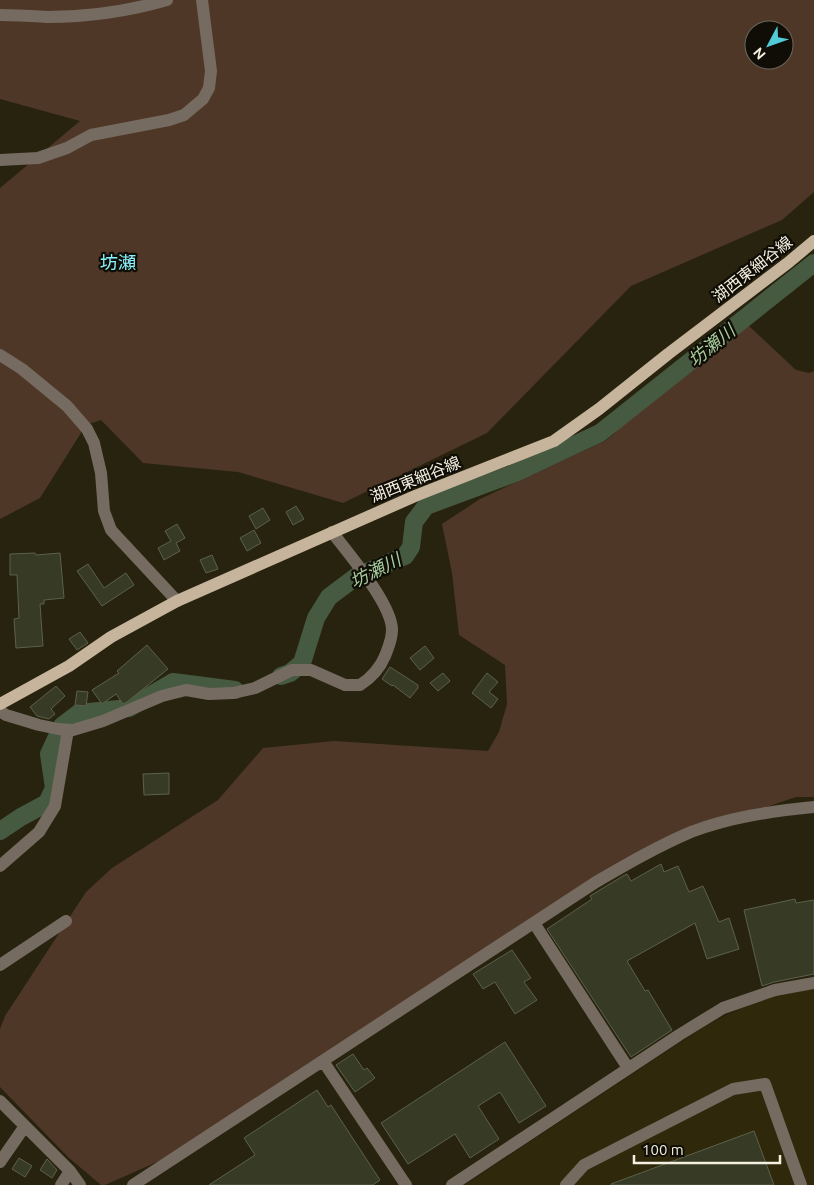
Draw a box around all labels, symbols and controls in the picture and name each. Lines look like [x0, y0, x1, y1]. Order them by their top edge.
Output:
north arrow [744, 20, 794, 70]
text: N [750, 44, 769, 63]
street label: 湖西東細谷線 [709, 232, 795, 306]
district label: 坊瀬 [100, 252, 136, 272]
water label: 坊瀬川 [684, 319, 740, 370]
street label: 湖西東細谷線 [367, 453, 463, 505]
water label: 坊瀬川 [346, 548, 405, 591]
scale bar [634, 1132, 780, 1164]
text: 100 m [642, 1141, 684, 1158]

